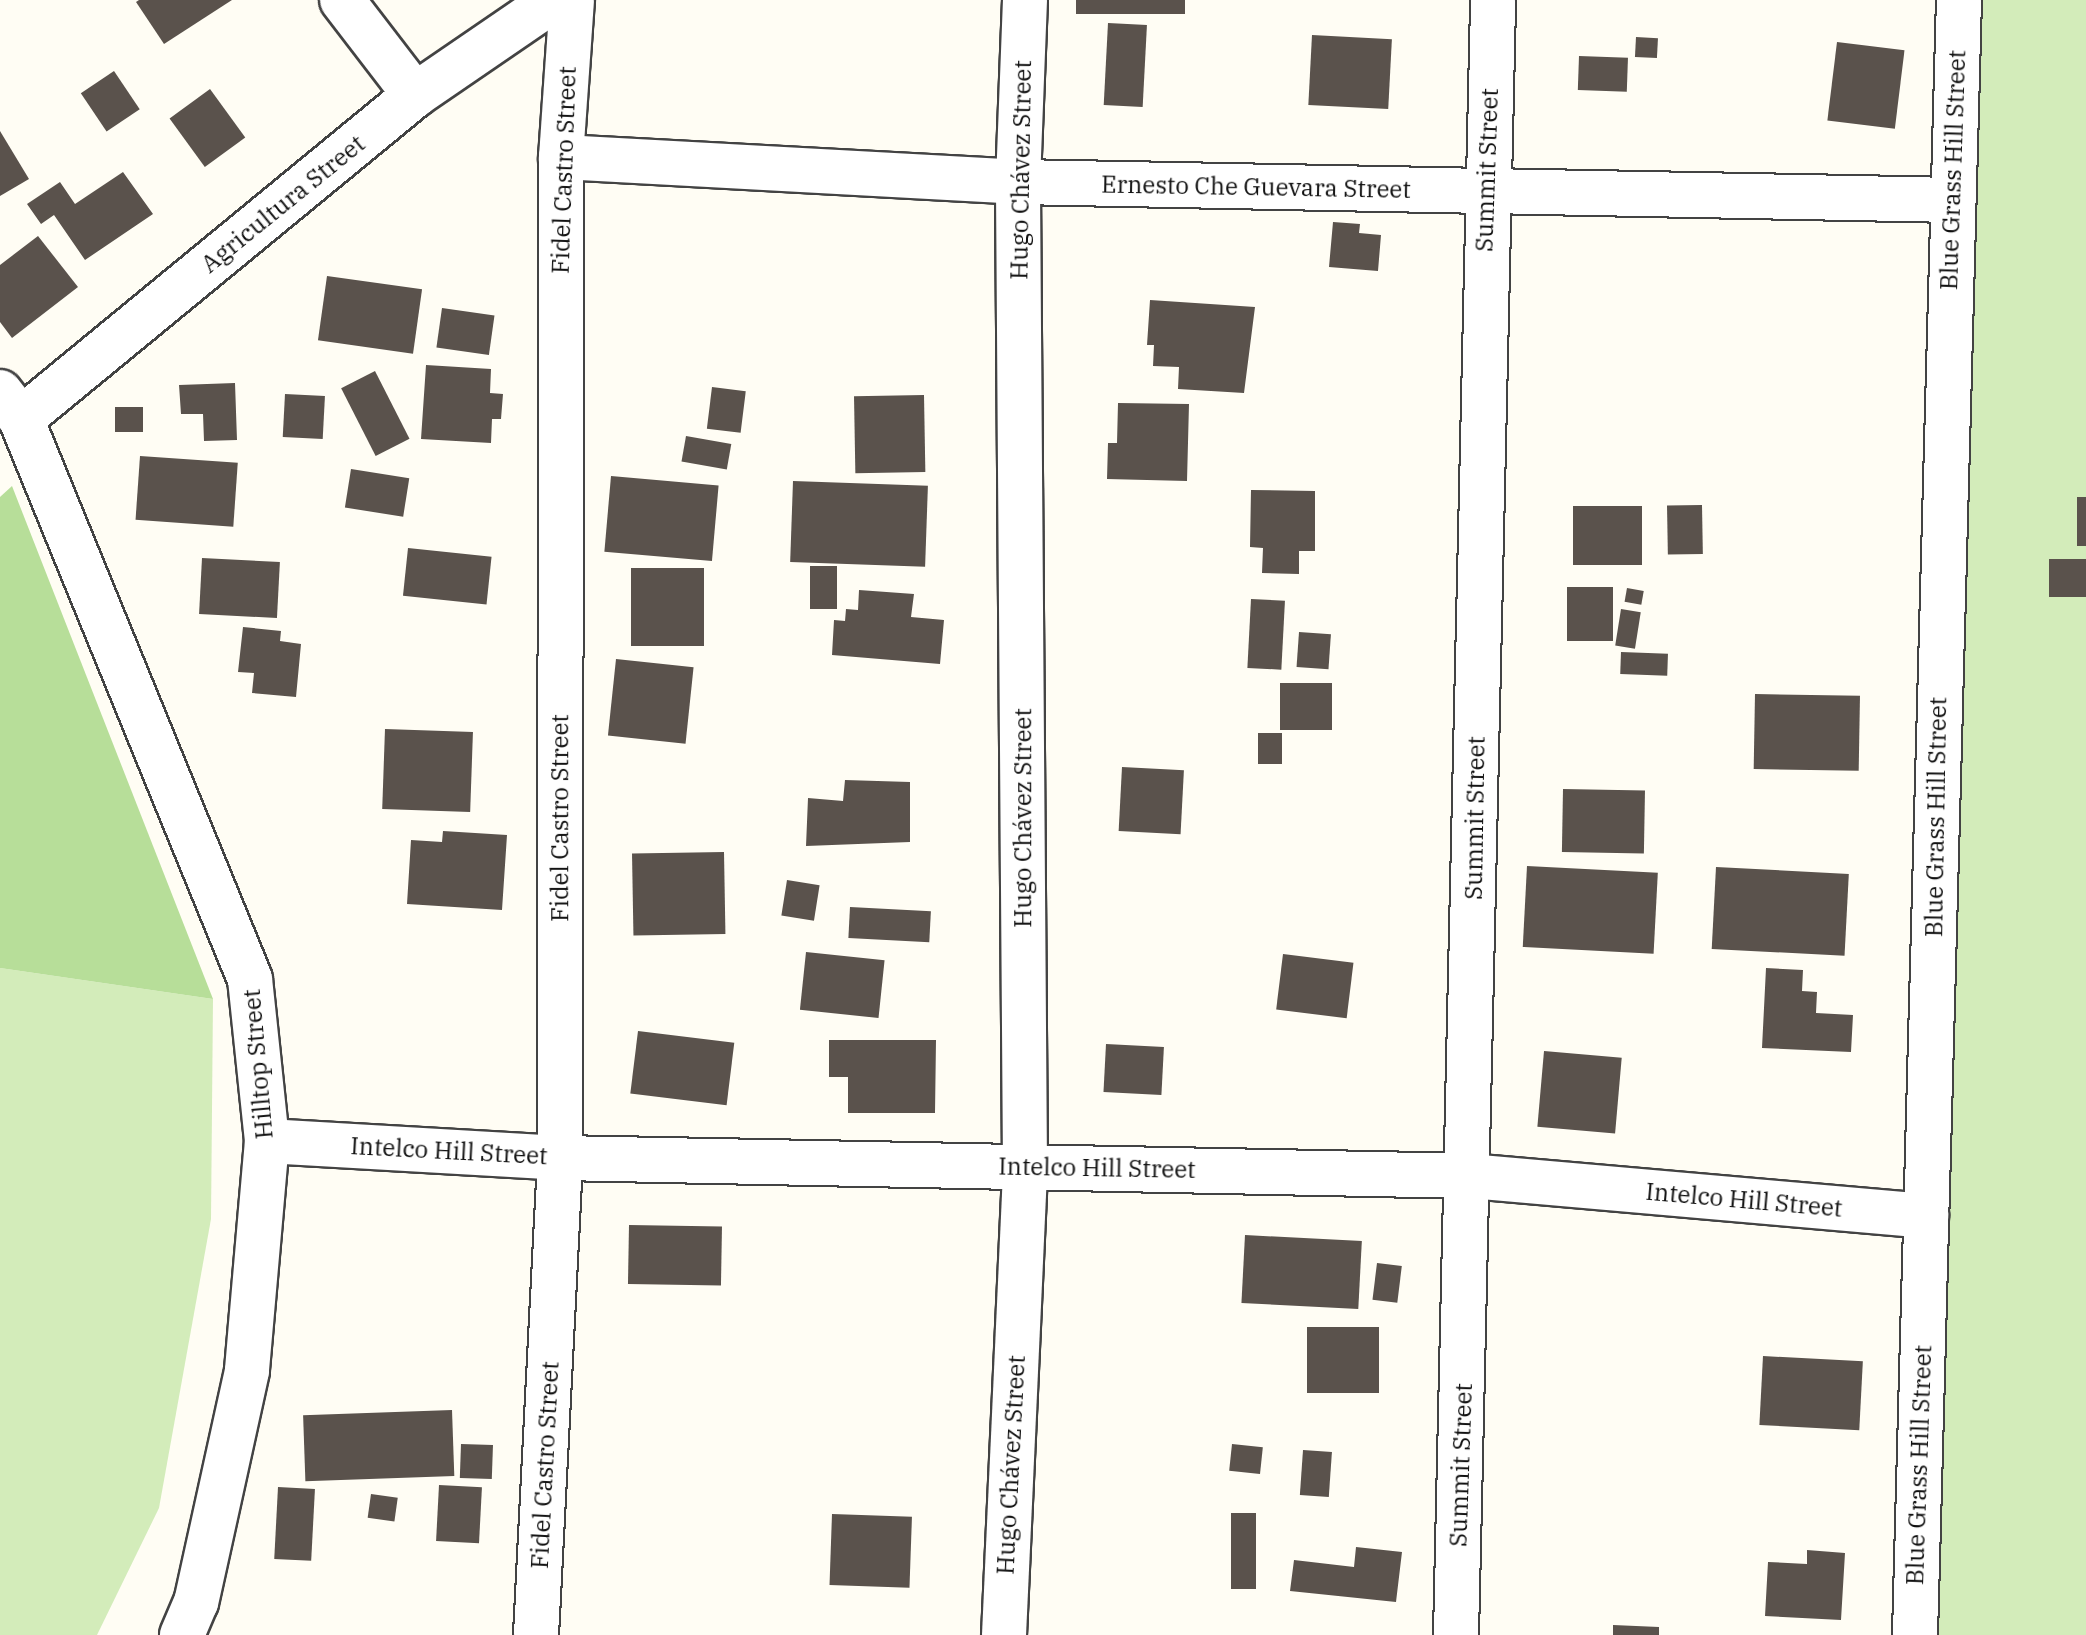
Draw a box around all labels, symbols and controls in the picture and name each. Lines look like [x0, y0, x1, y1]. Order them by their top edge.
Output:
street label: Blue Grass Hill Street [1934, 49, 1972, 291]
street label: Hugo Chávez Street [1005, 60, 1037, 280]
street label: Fidel Castro Street [546, 66, 582, 274]
street label: Summit Street [1470, 88, 1504, 252]
street label: Agricultura Street [195, 129, 371, 279]
street label: Ernesto Che Guevara Street [1101, 170, 1411, 204]
street label: Blue Grass Hill Street [1920, 697, 1952, 937]
street label: Hugo Chávez Street [1009, 708, 1037, 928]
street label: Fidel Castro Street [546, 714, 574, 922]
street label: Summit Street [1459, 736, 1491, 900]
street label: Hilltop Street [237, 988, 279, 1140]
street label: Intelco Hill Street [350, 1131, 548, 1171]
street label: Intelco Hill Street [998, 1152, 1196, 1184]
street label: Intelco Hill Street [1644, 1177, 1844, 1223]
street label: Blue Grass Hill Street [1900, 1344, 1938, 1586]
street label: Hugo Chávez Street [991, 1355, 1031, 1575]
street label: Fidel Castro Street [525, 1360, 565, 1570]
street label: Summit Street [1444, 1383, 1478, 1547]

